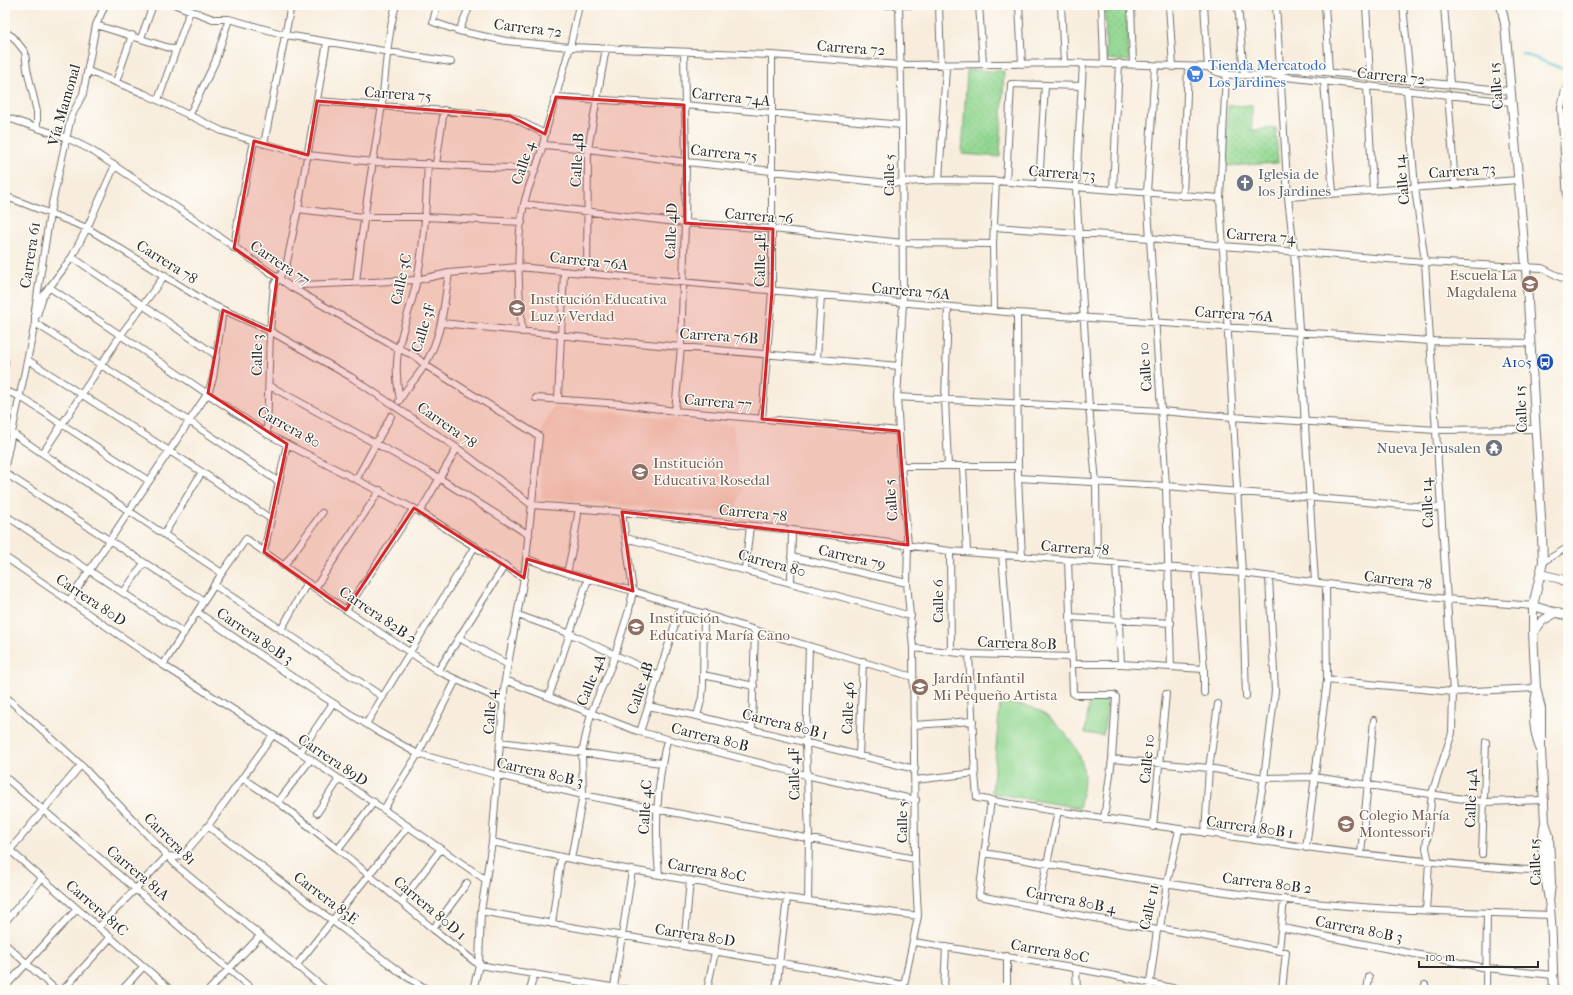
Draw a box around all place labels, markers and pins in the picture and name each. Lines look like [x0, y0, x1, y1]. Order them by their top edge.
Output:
place label: Tienda Mercatodo Los Jardines [1208, 56, 1327, 91]
supermarket icon: Tienda Mercatodo Los Jardines [1185, 64, 1205, 84]
place label: Iglesia de los Jardines [1257, 165, 1332, 200]
church icon: Iglesia de los Jardines [1235, 173, 1255, 193]
place label: Escuela La Magdalena [1446, 266, 1518, 301]
school or university icon: Escuela La Magdalena [1520, 274, 1540, 294]
place label: Institución Educativa Luz y Verdad [530, 290, 668, 325]
school or university icon: Institución Educativa Luz y Verdad [507, 298, 527, 318]
bus stop icon: A105 [1535, 352, 1555, 372]
place label: A105 [1501, 353, 1532, 371]
temple icon: Nueva Jerusalen [1484, 438, 1504, 458]
place label: Nueva Jerusalen [1376, 439, 1481, 457]
place label: Institución Educativa Rosedal [653, 454, 770, 489]
school or university icon: Institución Educativa Rosedal [630, 462, 650, 482]
place label: Institución Educativa María Cano [649, 609, 791, 644]
school or university icon: Institución Educativa María Cano [626, 617, 646, 637]
place label: Jardín Infantil Mi Pequeño Artista [932, 669, 1058, 704]
school or university icon: Jardín Infantil Mi Pequeño Artista [910, 677, 930, 697]
place label: Colegio María Montessori [1359, 806, 1451, 841]
school or university icon: Colegio María Montessori [1336, 814, 1356, 834]

